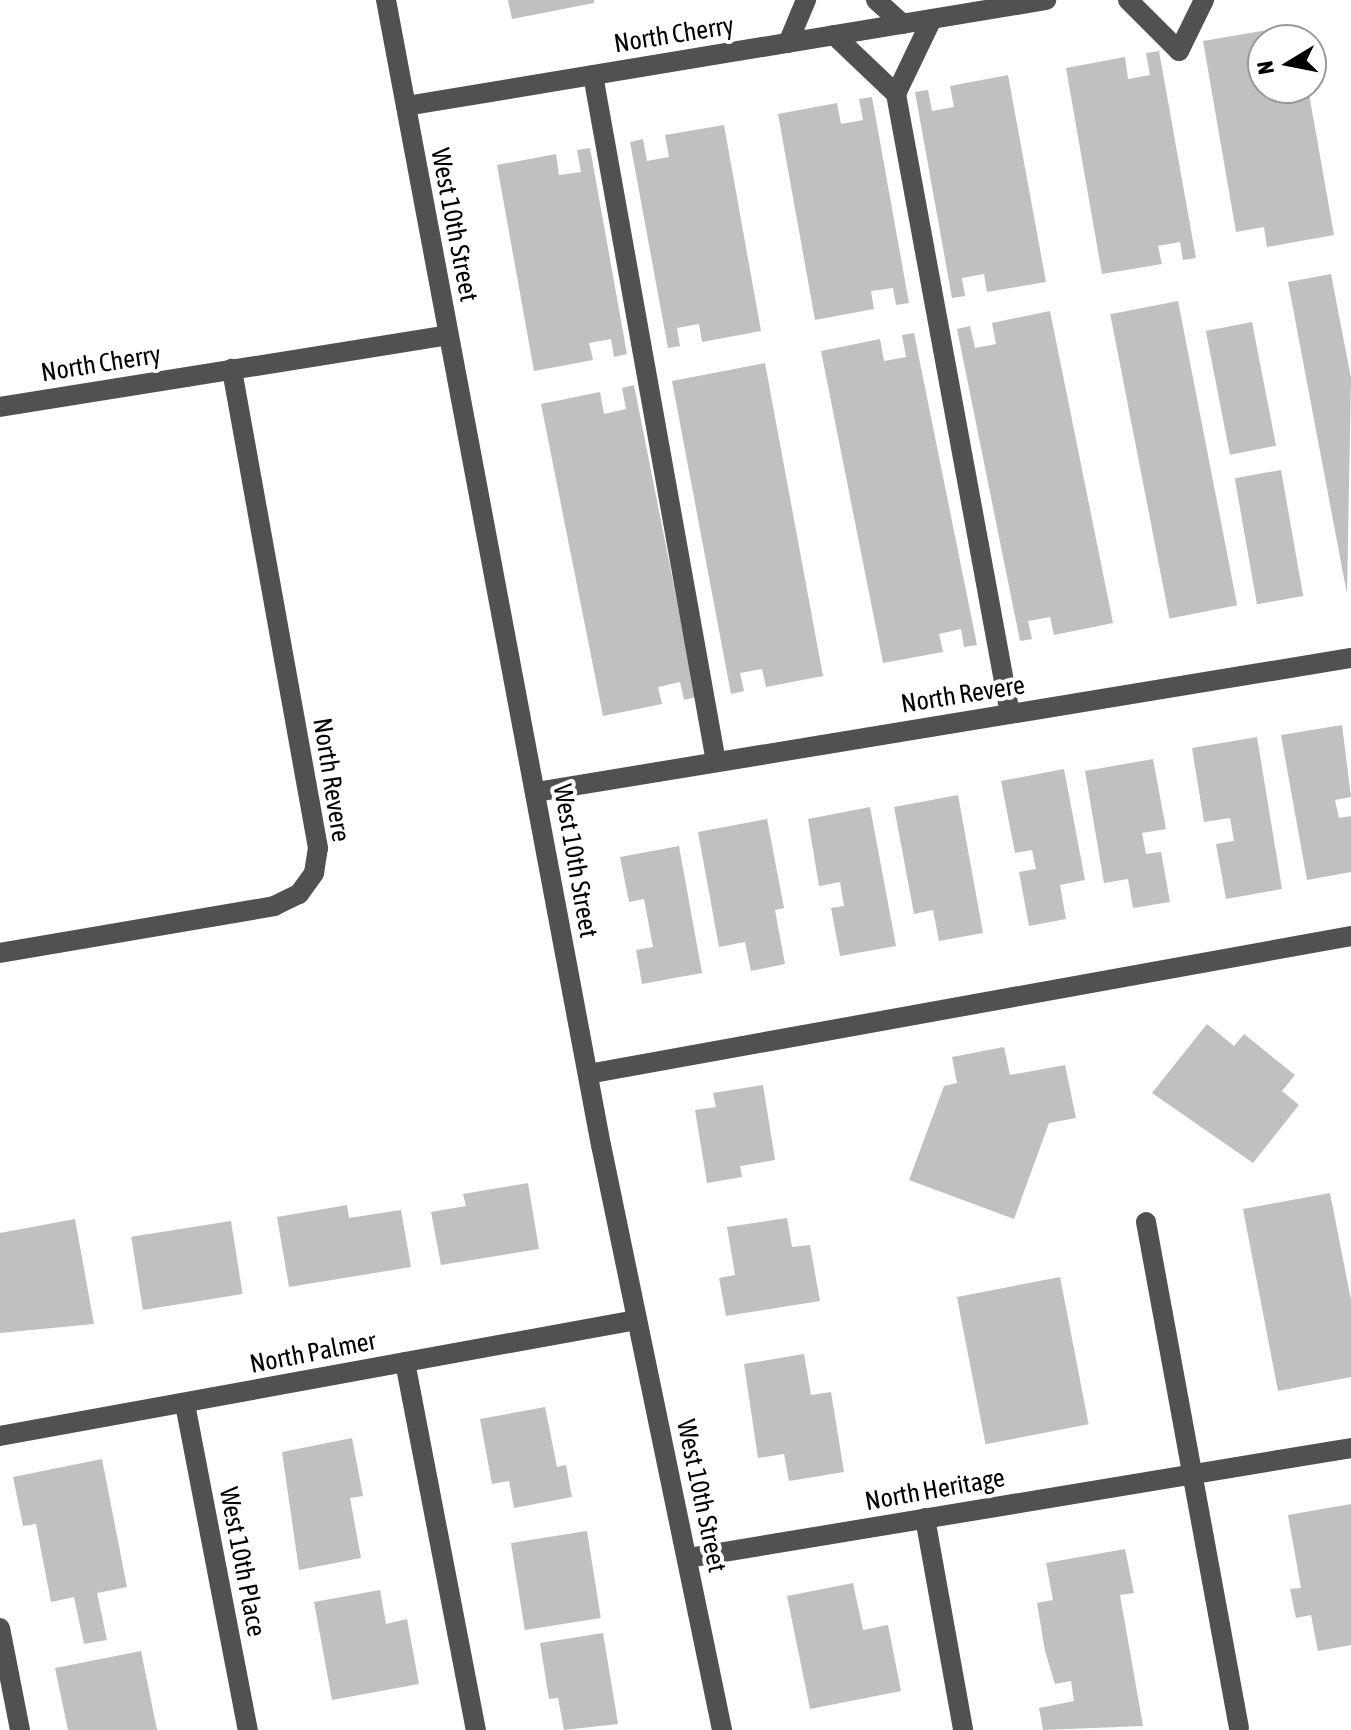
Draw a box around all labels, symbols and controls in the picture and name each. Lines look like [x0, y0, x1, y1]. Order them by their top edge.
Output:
street label: North Cherry [612, 10, 736, 60]
north arrow [1247, 24, 1327, 104]
text: N [1251, 59, 1279, 76]
street label: West 10th Street [424, 146, 484, 304]
street label: North Cherry [39, 339, 163, 389]
street label: North Revere [899, 670, 1027, 720]
street label: North Revere [306, 716, 356, 844]
street label: West 10th Street [546, 782, 604, 940]
street label: North Palmer [247, 1325, 379, 1381]
street label: West 10th Street [670, 1417, 732, 1575]
street label: North Heritage [863, 1462, 1007, 1518]
street label: West 10th Place [212, 1485, 272, 1639]

